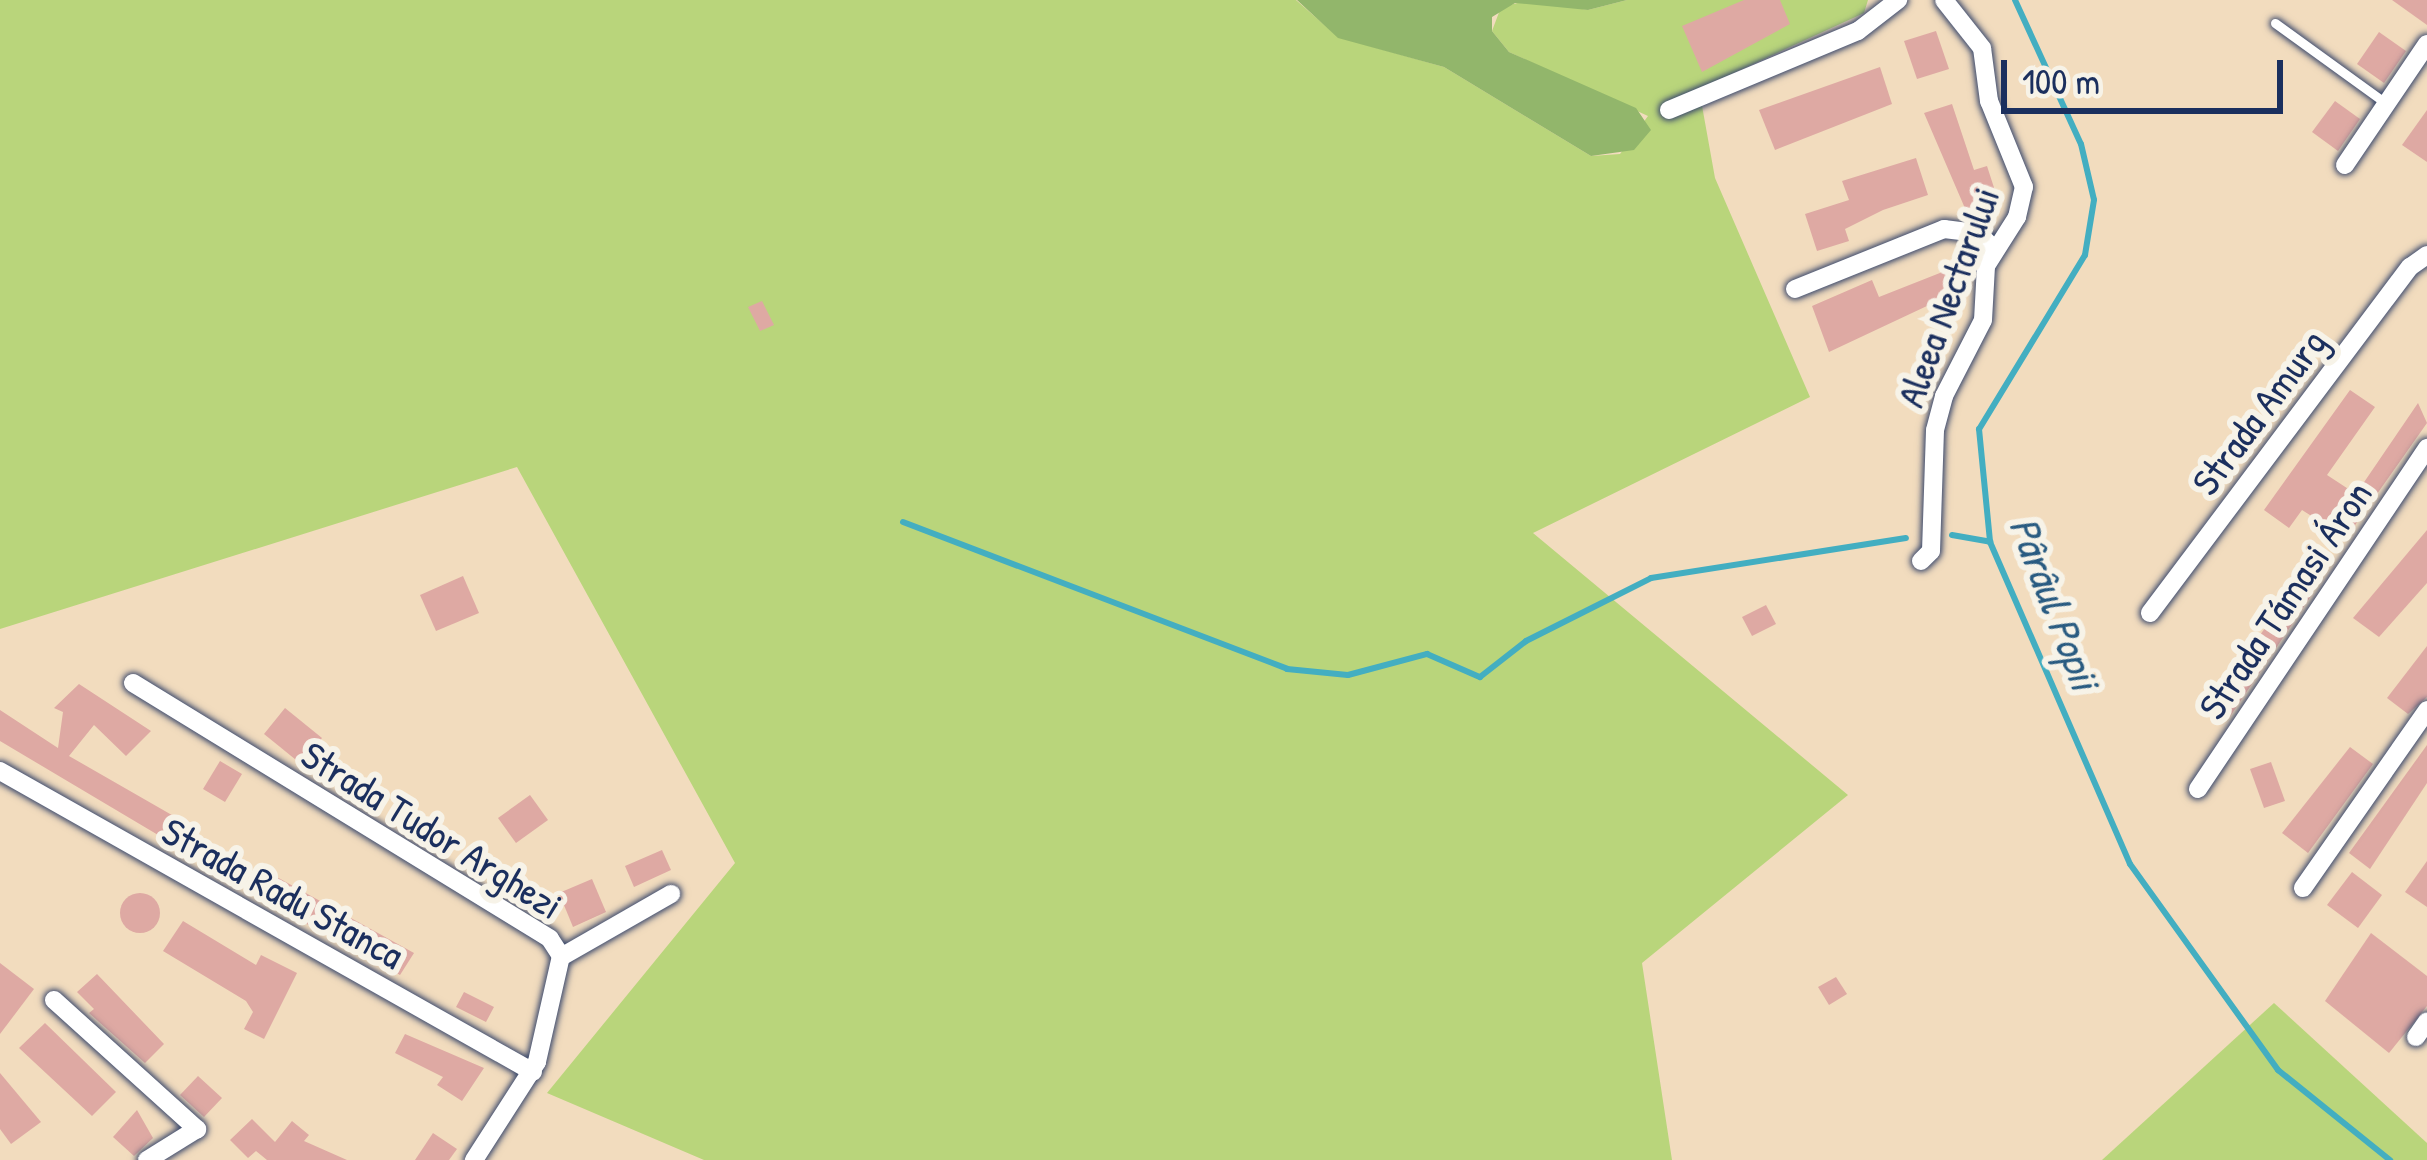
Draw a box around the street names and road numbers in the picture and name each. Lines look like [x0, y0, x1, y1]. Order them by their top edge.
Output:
street label: Aleea Nectarului [1887, 181, 2009, 413]
street label: Strada Amurg [2182, 320, 2336, 504]
street label: Strada Támasi Áron [2188, 472, 2382, 728]
street label: Strada Tudor Arghezi [293, 731, 571, 929]
street label: Strada Radu Stanca [154, 807, 412, 979]

